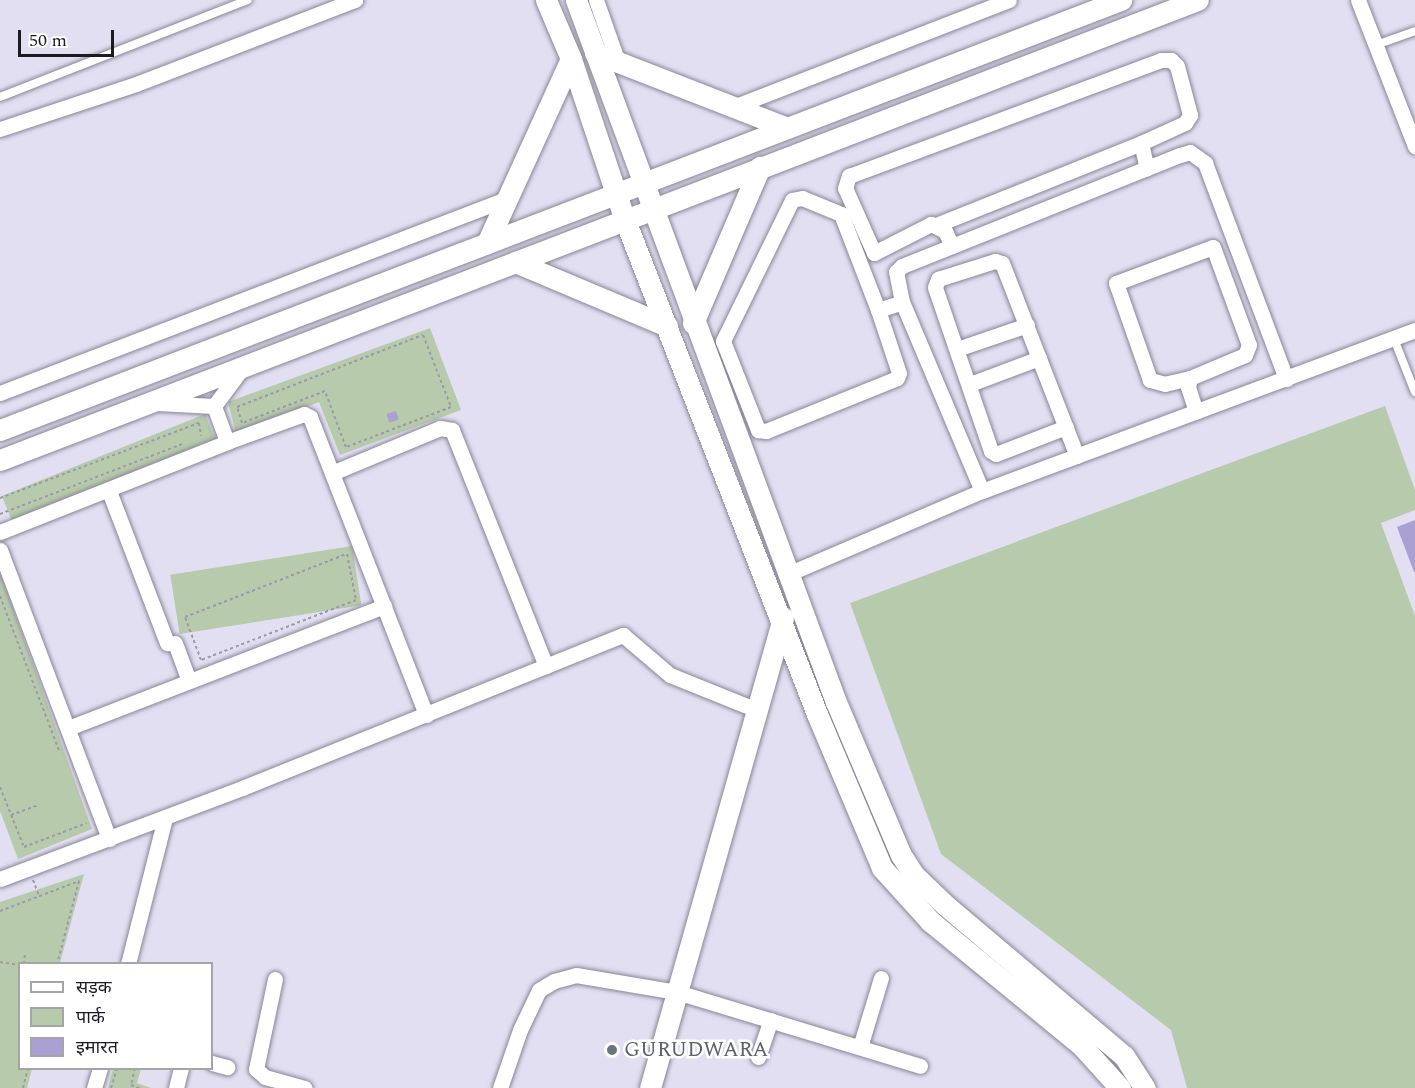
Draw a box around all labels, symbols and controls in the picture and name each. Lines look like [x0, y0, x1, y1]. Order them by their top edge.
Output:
scale bar [21, 18, 117, 56]
text: 50 m [29, 27, 67, 54]
legend [18, 962, 213, 1070]
text: सड़क [76, 974, 112, 1001]
text: पार्क [76, 1004, 105, 1031]
text: इमारत [76, 1034, 118, 1061]
place label: GURUDWARA [624, 1037, 768, 1063]
marker: GURUDWARA [605, 1043, 619, 1057]

